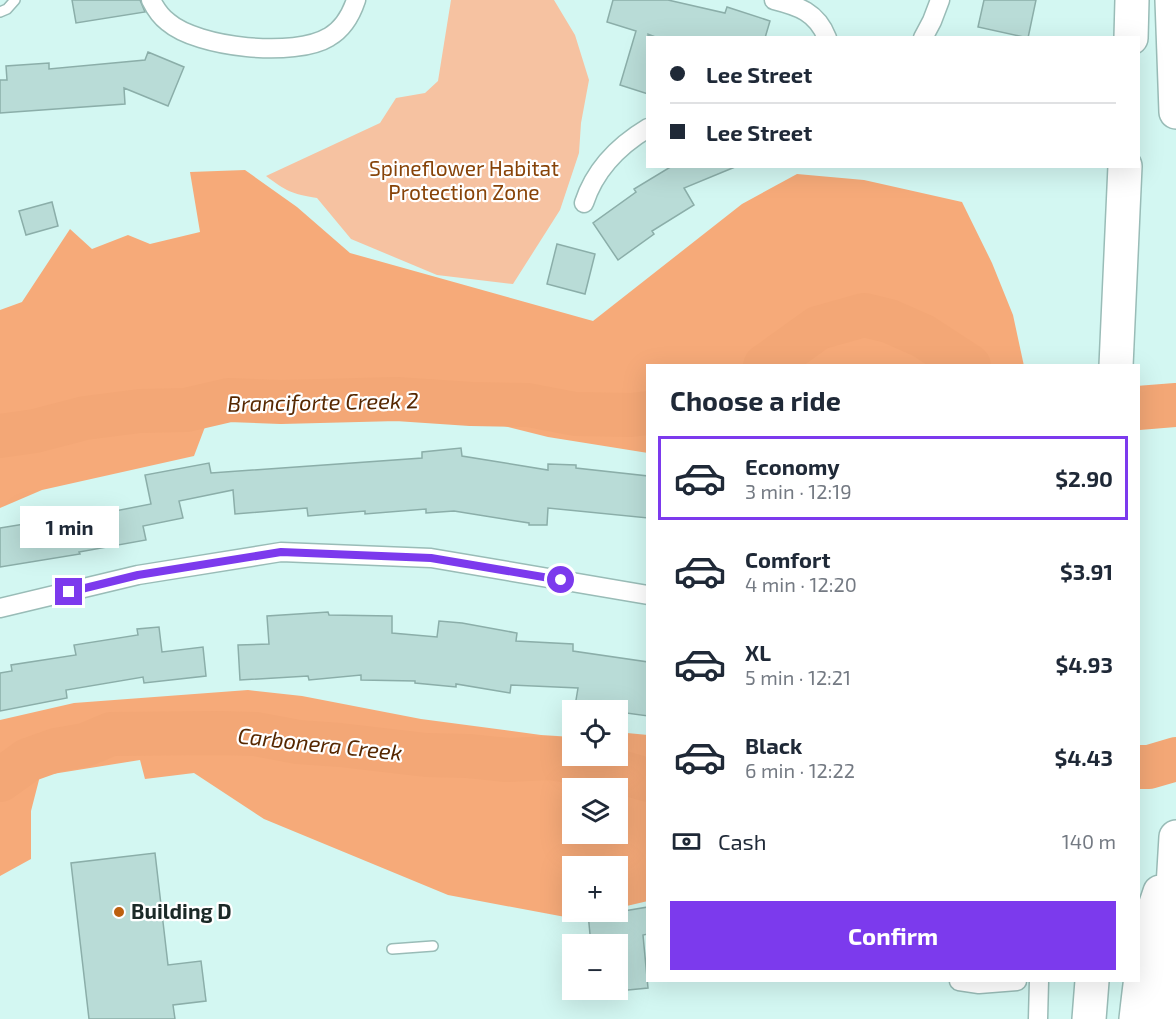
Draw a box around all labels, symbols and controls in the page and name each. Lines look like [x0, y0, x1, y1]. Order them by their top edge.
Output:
text: Lee Street [706, 61, 812, 87]
text: Lee Street [706, 119, 812, 145]
park label: Spineflower Habitat Protection Zone [369, 155, 559, 204]
text: Choose a ride [670, 384, 841, 416]
water label: Branciforte Creek 2 [227, 386, 419, 416]
icon: car [673, 451, 727, 505]
text: Economy [745, 453, 840, 479]
text: $2.90 [1055, 465, 1113, 491]
text: 3 min · 12:19 [745, 479, 852, 503]
callout: 1 min [20, 505, 118, 547]
text: 1 min [45, 515, 94, 539]
icon: car [673, 544, 727, 598]
text: Comfort [745, 546, 830, 572]
text: $3.91 [1060, 558, 1113, 584]
route start [547, 566, 574, 593]
text: 4 min · 12:20 [745, 572, 857, 596]
route end [55, 578, 82, 605]
icon: car [673, 637, 727, 691]
text: XL [745, 639, 771, 665]
text: $4.93 [1055, 651, 1113, 677]
text: 5 min · 12:21 [745, 665, 851, 689]
map controls [562, 700, 628, 1000]
button: locate [562, 700, 628, 766]
water label: Carbonera Creek [236, 721, 404, 765]
icon: car [673, 730, 727, 784]
text: Black [745, 732, 802, 758]
text: $4.43 [1054, 744, 1113, 770]
text: 6 min · 12:22 [745, 758, 855, 782]
button: layers [562, 778, 628, 844]
icon: cash [670, 825, 703, 858]
text: Cash [718, 828, 767, 854]
text: 140 m [1062, 829, 1116, 853]
button: + [562, 856, 628, 922]
place label: Building D [131, 898, 232, 923]
button: Confirm [670, 901, 1116, 970]
marker: Building D [112, 905, 126, 919]
button: − [562, 934, 628, 1000]

